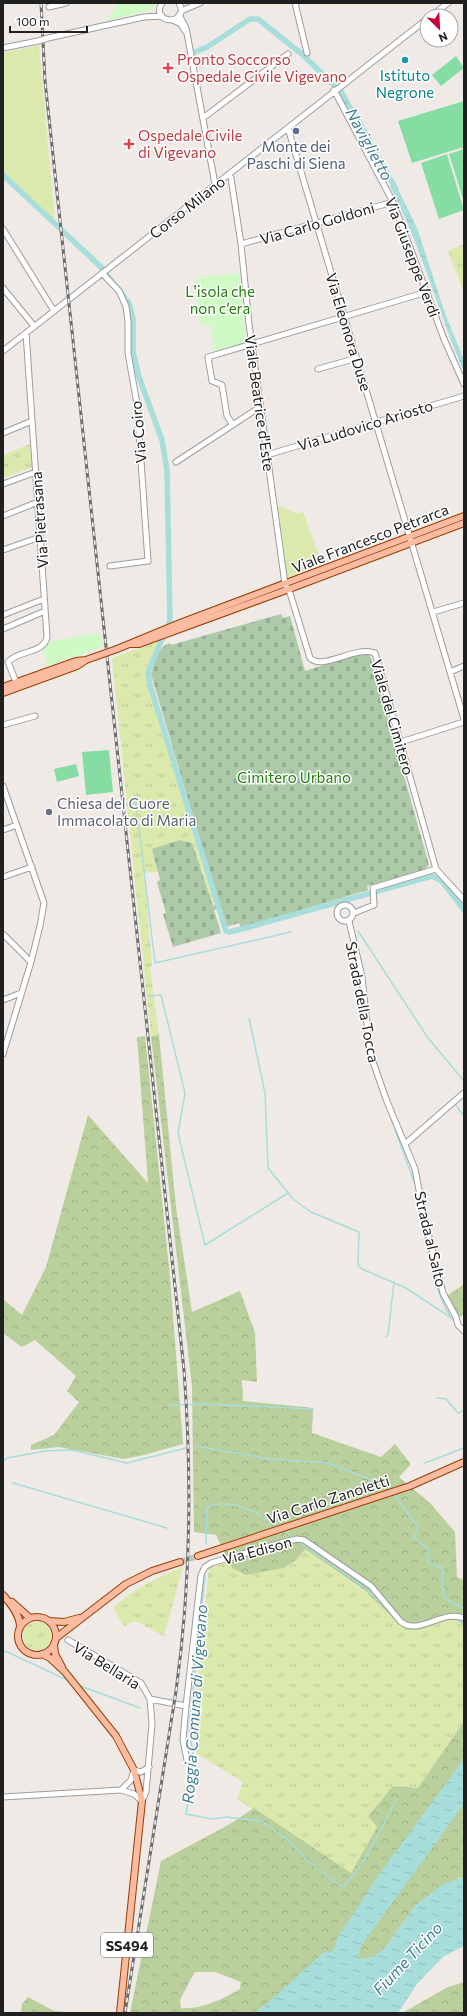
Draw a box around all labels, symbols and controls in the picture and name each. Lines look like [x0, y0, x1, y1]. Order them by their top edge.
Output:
scale bar [10, 8, 87, 34]
north arrow [419, 8, 459, 48]
text: 100 m [16, 14, 50, 28]
text: N [437, 30, 450, 45]
place label: Pronto Soccorso Ospedale Civile Vigevano [177, 50, 347, 85]
marker: Istituto Negrone [400, 55, 410, 65]
marker: Pronto Soccorso Ospedale Civile Vigevano [162, 62, 174, 74]
place label: Istituto Negrone [376, 66, 434, 101]
water label: Naviglietto [342, 104, 398, 184]
place label: Ospedale Civile di Vigevano [138, 126, 242, 161]
marker: Monte dei Paschi di Siena [291, 126, 301, 136]
place label: Monte dei Paschi di Siena [246, 137, 346, 172]
marker: Ospedale Civile di Vigevano [123, 138, 135, 150]
street label: Corso Milano [146, 172, 228, 242]
street label: Via Giuseppe Verdi [382, 195, 444, 319]
street label: Via Carlo Goldoni [258, 198, 376, 248]
street label: Via Eleonora Duse [322, 271, 376, 393]
park label: L'isola che non c’era [185, 282, 255, 317]
street label: Viale Beatrice d'Este [242, 334, 278, 472]
street label: Via Ludovico Ariosto [295, 396, 435, 454]
street label: Via Coiro [126, 400, 150, 464]
street label: Via Pietrasana [27, 471, 51, 569]
street label: Viale Francesco Petrarca [289, 500, 451, 576]
street label: Viale del Cimitero [368, 657, 418, 777]
park label: Cimitero Urbano [237, 768, 351, 786]
place label: Chiesa del Cuore Immacolato di Maria [57, 794, 196, 829]
marker: Chiesa del Cuore Immacolato di Maria [44, 807, 54, 817]
street label: Strada della Tocca [342, 940, 384, 1064]
street label: Strada al Salto [411, 1189, 451, 1289]
street label: Via Carlo Zanoletti [264, 1471, 392, 1527]
street label: Via Edison [221, 1532, 293, 1568]
water label: Roggia Comuna di Vigevano [178, 1604, 210, 1804]
street label: Via Bellaria [70, 1637, 144, 1693]
water label: Fiume Ticino [368, 1918, 446, 1998]
road number: SS494 [101, 1933, 153, 1957]

